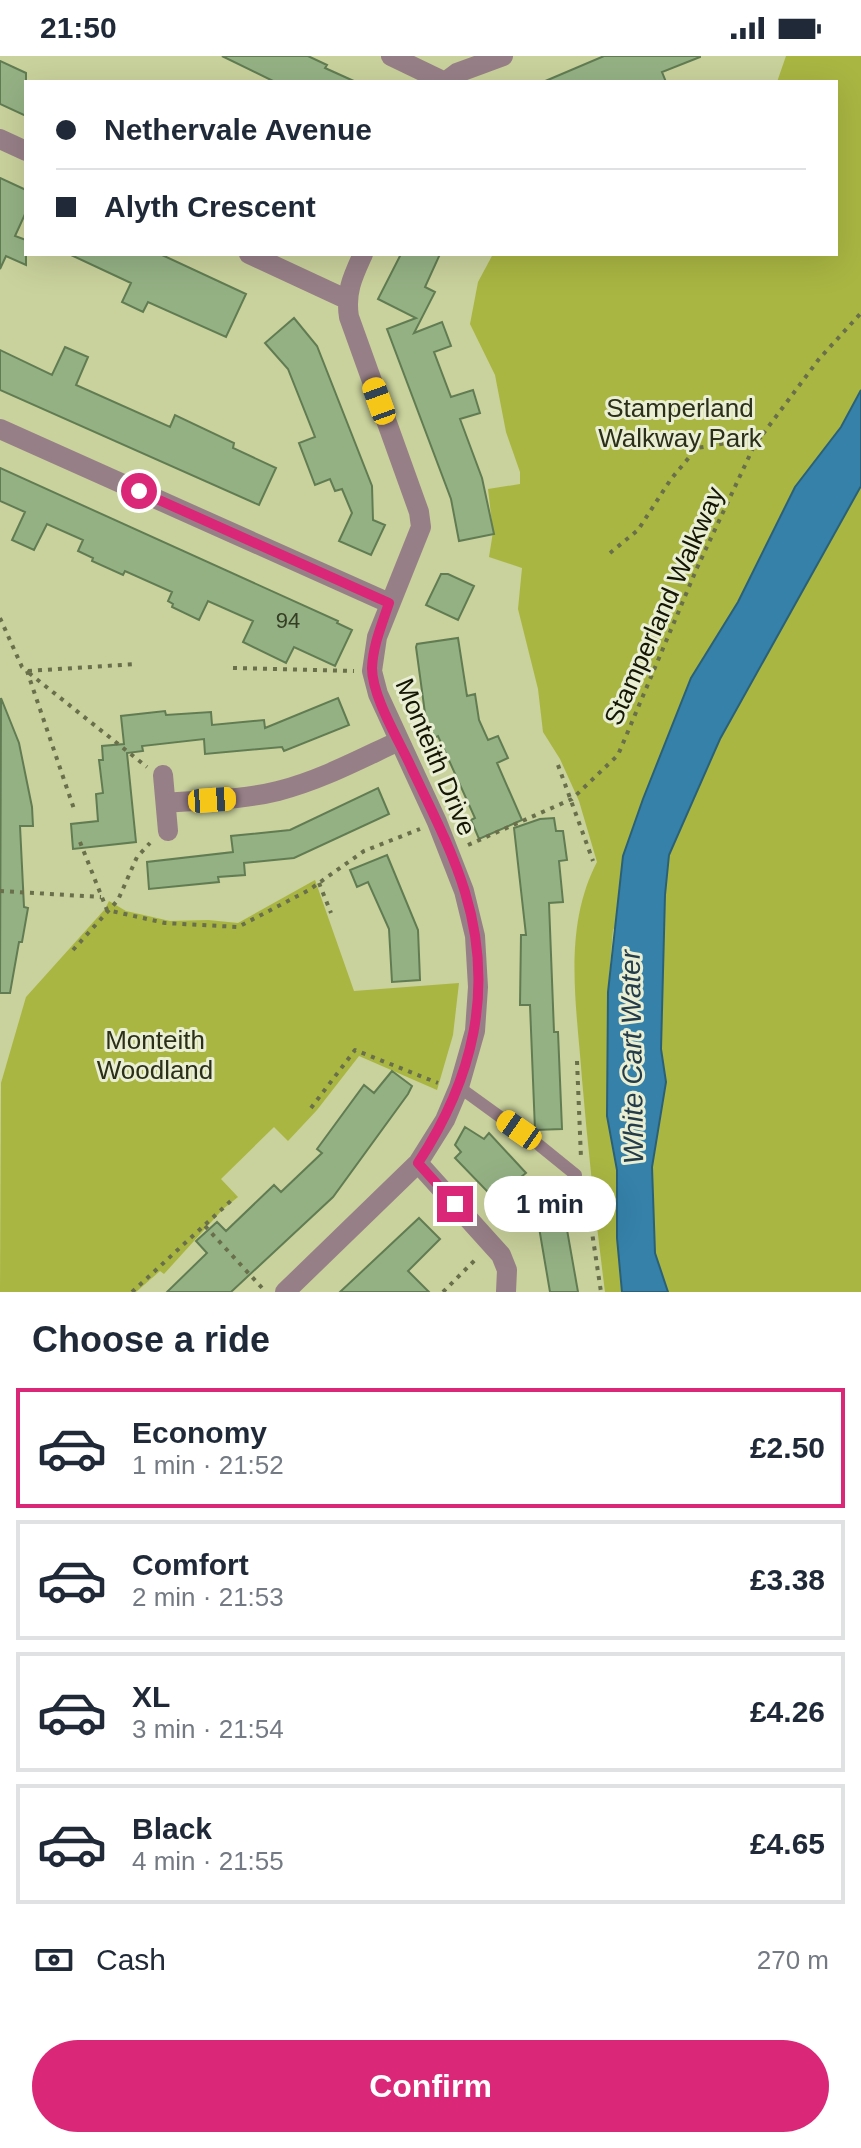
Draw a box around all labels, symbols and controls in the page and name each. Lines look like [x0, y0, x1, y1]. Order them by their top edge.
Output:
text: 21:50 [40, 11, 117, 44]
text: Nethervale Avenue [104, 113, 372, 146]
text: Alyth Crescent [104, 190, 316, 223]
car [360, 374, 398, 428]
park label: Stamperland Walkway Park [598, 393, 763, 453]
route start [121, 473, 157, 509]
street label: Stamperland Walkway [598, 482, 730, 730]
house number: 94 [276, 608, 300, 633]
street label: Monteith Drive [389, 674, 483, 840]
car [187, 786, 237, 814]
water label: White Cart Water [615, 948, 649, 1164]
park label: Monteith Woodland [97, 1025, 213, 1085]
car [492, 1106, 546, 1154]
callout: 1 min [483, 1176, 615, 1232]
route end [437, 1186, 473, 1222]
text: 1 min [516, 1189, 584, 1219]
text: Choose a ride [32, 1319, 270, 1360]
icon: car [36, 1412, 108, 1484]
text: Economy [132, 1416, 267, 1449]
text: £2.50 [750, 1431, 825, 1464]
text: 1 min · 21:52 [132, 1450, 284, 1480]
icon: car [36, 1544, 108, 1616]
text: Comfort [132, 1548, 249, 1581]
text: £3.38 [750, 1563, 825, 1596]
text: 2 min · 21:53 [132, 1582, 284, 1612]
icon: car [36, 1676, 108, 1748]
text: XL [132, 1680, 170, 1713]
text: £4.26 [750, 1695, 825, 1728]
text: 3 min · 21:54 [132, 1714, 284, 1744]
icon: car [36, 1808, 108, 1880]
text: Black [132, 1812, 212, 1845]
text: £4.65 [750, 1827, 825, 1860]
text: 4 min · 21:55 [132, 1846, 284, 1876]
icon: cash [32, 1938, 76, 1982]
text: Cash [96, 1943, 166, 1976]
text: 270 m [757, 1945, 829, 1975]
button: Confirm [32, 2040, 829, 2132]

